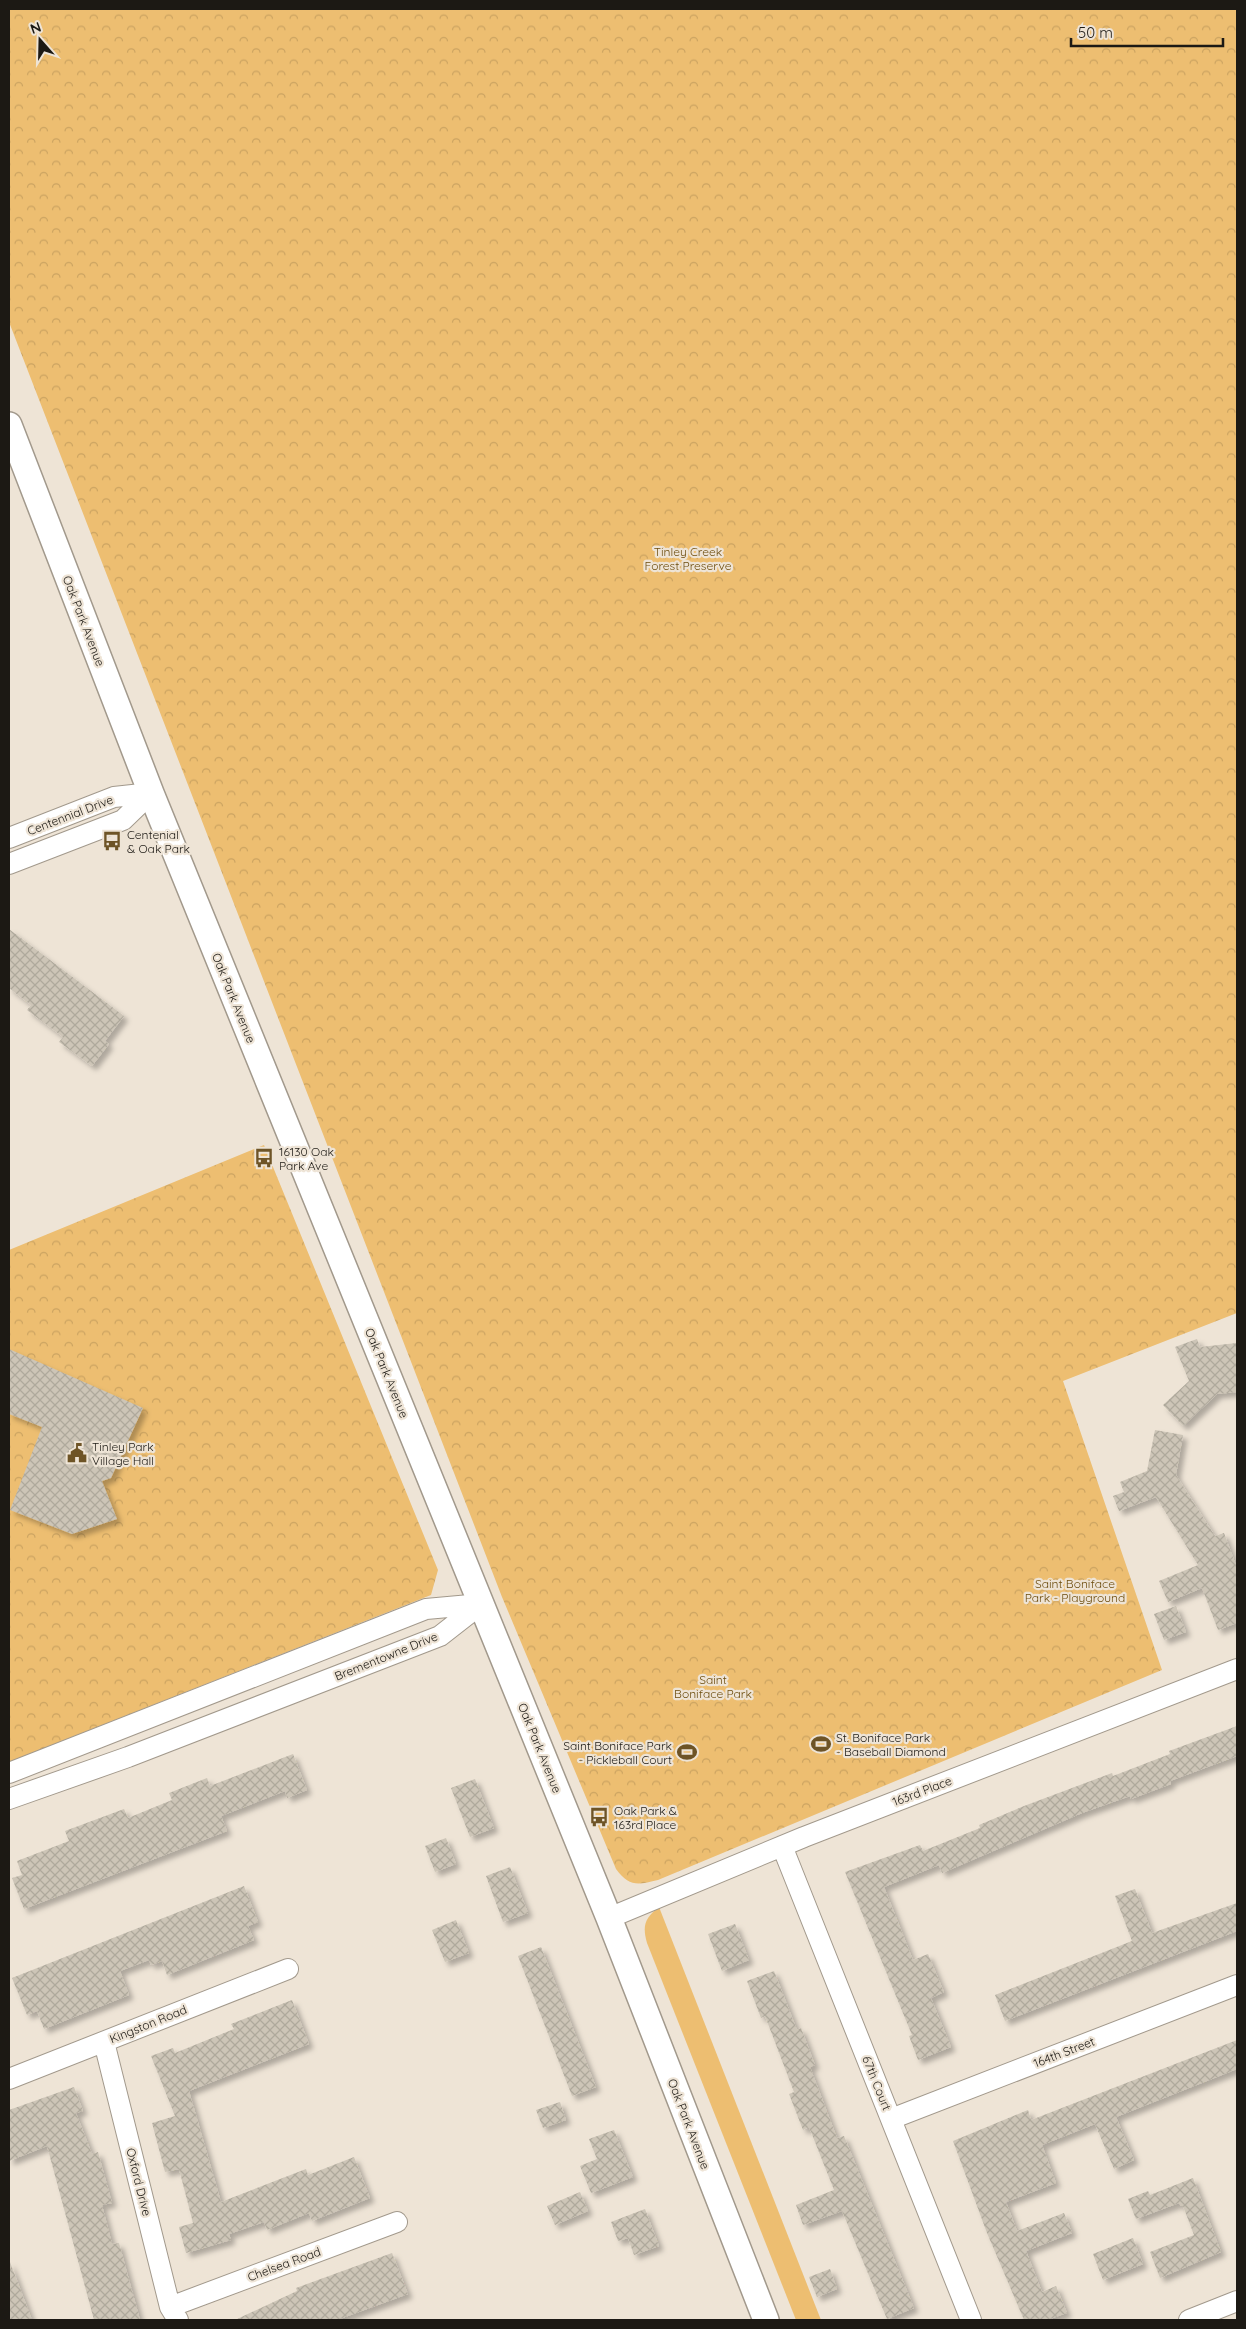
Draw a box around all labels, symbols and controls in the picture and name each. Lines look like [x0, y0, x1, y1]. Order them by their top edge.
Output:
north arrow [15, 15, 65, 65]
scale bar [1071, 15, 1224, 47]
text: N [28, 18, 43, 38]
text: 50 m [1078, 23, 1113, 42]
park label: Tinley Creek Forest Preserve [645, 544, 732, 573]
street label: Oak Park Avenue [60, 574, 108, 669]
street label: Centennial Drive [25, 792, 115, 838]
place label: Centenial & Oak Park [127, 827, 190, 856]
bus stop icon: Centenial & Oak Park [101, 830, 123, 852]
street label: Oak Park Avenue [209, 951, 259, 1045]
place label: 16130 Oak Park Ave [279, 1144, 334, 1173]
bus stop icon: 16130 Oak Park Ave [253, 1147, 275, 1169]
street label: Oak Park Avenue [362, 1326, 412, 1420]
place label: Tinley Park Village Hall [92, 1439, 154, 1468]
public building icon: Tinley Park Village Hall [66, 1442, 88, 1464]
park label: Saint Boniface Park - Playground [1025, 1576, 1125, 1605]
street label: Brementowne Drive [332, 1628, 440, 1684]
park label: Saint Boniface Park [674, 1672, 752, 1701]
street label: Oak Park Avenue [515, 1701, 565, 1795]
place label: St. Boniface Park - Baseball Diamond [836, 1730, 946, 1759]
sports icon: St. Boniface Park - Baseball Diamond [810, 1733, 832, 1755]
place label: Saint Boniface Park - Pickleball Court [563, 1738, 672, 1767]
sports icon: Saint Boniface Park - Pickleball Court [676, 1741, 698, 1763]
street label: 163rd Place [890, 1773, 954, 1809]
place label: Oak Park & 163rd Place [614, 1803, 677, 1832]
bus stop icon: Oak Park & 163rd Place [588, 1806, 610, 1828]
street label: Kingston Road [107, 2002, 189, 2046]
street label: 164th Street [1031, 2033, 1097, 2071]
street label: 67th Court [859, 2054, 895, 2112]
street label: Oak Park Avenue [665, 2077, 713, 2172]
street label: Oxford Drive [123, 2146, 155, 2218]
street label: Chelsea Road [245, 2244, 323, 2284]

